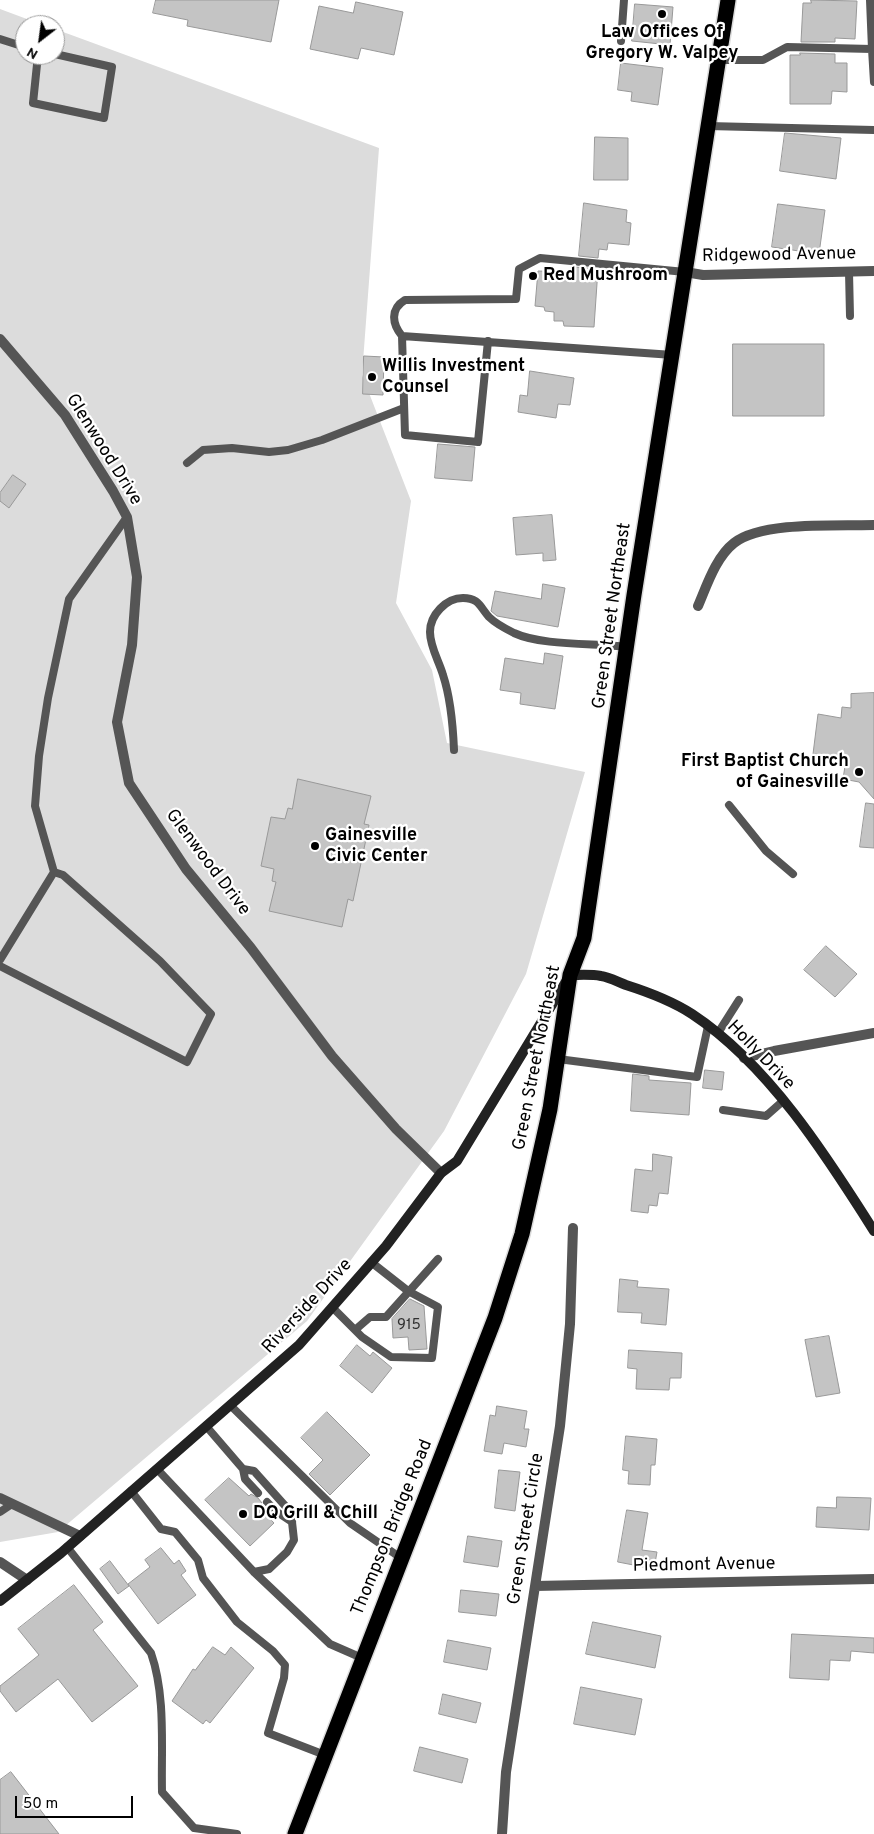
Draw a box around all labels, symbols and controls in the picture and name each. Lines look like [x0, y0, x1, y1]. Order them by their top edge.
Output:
marker: Law Offices Of Gregory W. Valpey [656, 8, 668, 20]
north arrow [15, 15, 65, 65]
place label: Law Offices Of Gregory W. Valpey [585, 22, 739, 64]
text: N [24, 43, 41, 62]
street label: Ridgewood Avenue [702, 244, 856, 268]
place label: Red Mushroom [543, 265, 668, 287]
marker: Red Mushroom [527, 270, 539, 282]
place label: Willis Investment Counsel [382, 356, 525, 398]
marker: Willis Investment Counsel [366, 371, 378, 383]
street label: Glenwood Drive [60, 390, 146, 510]
street label: Green Street Northeast [589, 521, 637, 711]
place label: First Baptist Church of Gainesville [681, 751, 849, 794]
marker: First Baptist Church of Gainesville [853, 766, 865, 778]
street label: Glenwood Drive [160, 806, 254, 920]
place label: Gainesville Civic Center [325, 825, 427, 868]
marker: Gainesville Civic Center [309, 840, 321, 852]
street label: Green Street Northeast [509, 964, 567, 1152]
street label: Holly Drive [721, 1017, 799, 1095]
street label: Riverside Drive [258, 1255, 358, 1359]
house number: 915 [397, 1317, 421, 1335]
street label: Thompson Bridge Road [348, 1437, 438, 1619]
street label: Green Street Circle [504, 1452, 550, 1606]
place label: DQ Grill & Chill [253, 1503, 378, 1525]
marker: DQ Grill & Chill [237, 1508, 249, 1520]
street label: Piedmont Avenue [633, 1554, 775, 1578]
scale bar [18, 1786, 135, 1818]
text: 50 m [23, 1795, 58, 1814]

